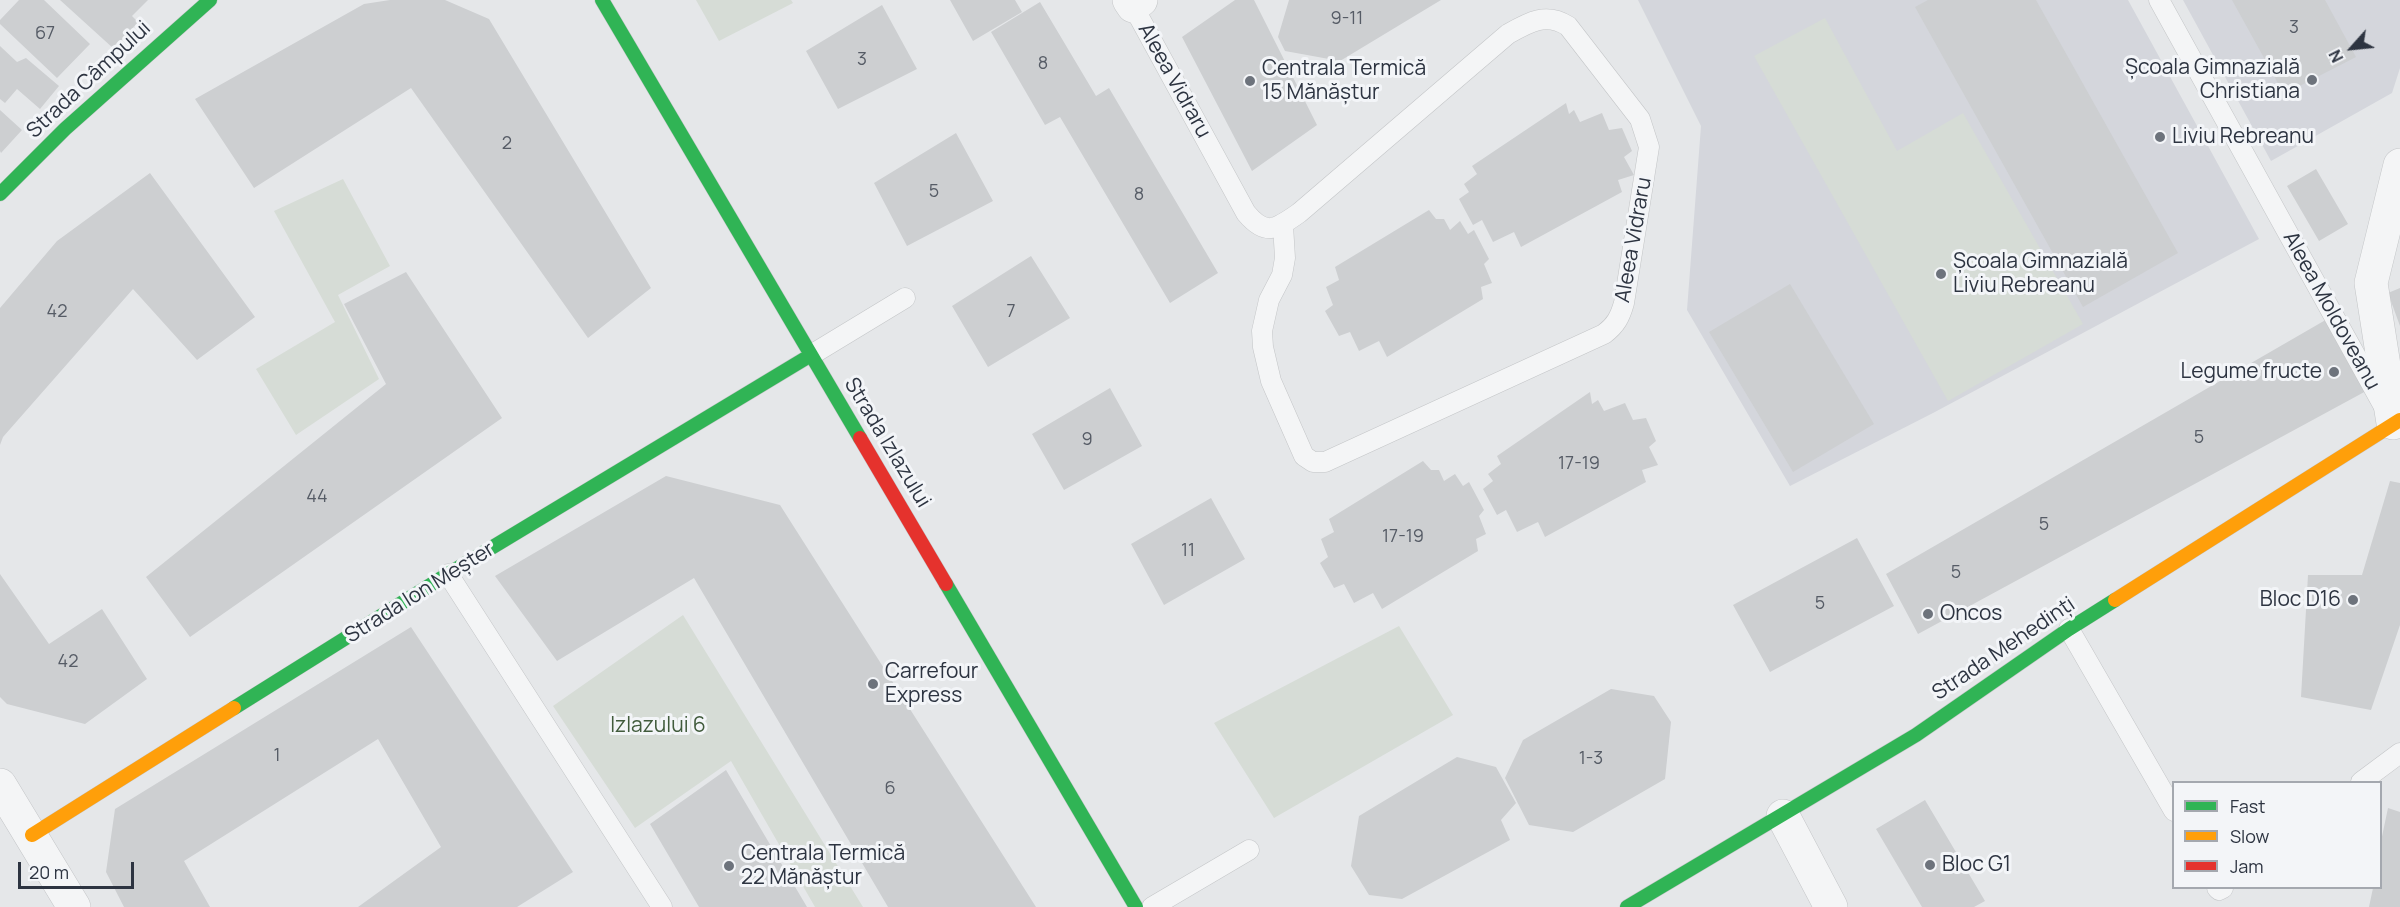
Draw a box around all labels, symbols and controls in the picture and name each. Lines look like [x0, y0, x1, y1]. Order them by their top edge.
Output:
house number: 9-11 [1331, 8, 1363, 30]
street label: Strada Câmpului [22, 16, 156, 144]
house number: 3 [2289, 17, 2299, 39]
north arrow [2322, 18, 2382, 78]
street label: Aleea Vidraru [1132, 19, 1216, 143]
house number: 67 [35, 23, 55, 45]
text: N [2324, 46, 2348, 66]
house number: 3 [857, 49, 867, 71]
house number: 8 [1038, 53, 1048, 75]
place label: Școala Gimnazială Christiana [2125, 55, 2300, 105]
place label: Centrala Termică 15 Mănăștur [1262, 56, 1426, 106]
marker: Școala Gimnazială Christiana [2305, 73, 2319, 87]
marker: Centrala Termică 15 Mănăștur [1243, 74, 1257, 88]
place label: Liviu Rebreanu [2172, 124, 2314, 150]
marker: Liviu Rebreanu [2153, 130, 2167, 144]
house number: 2 [502, 133, 512, 155]
street label: Aleea Vidraru [1611, 175, 1657, 305]
house number: 5 [929, 181, 939, 203]
house number: 8 [1134, 184, 1144, 206]
street label: Aleea Moldoveanu [2277, 228, 2385, 394]
place label: Școala Gimnazială Liviu Rebreanu [1953, 249, 2128, 299]
marker: Școala Gimnazială Liviu Rebreanu [1934, 267, 1948, 281]
house number: 42 [47, 301, 67, 323]
house number: 7 [1006, 301, 1016, 323]
place label: Legume fructe [2181, 359, 2322, 385]
marker: Legume fructe [2327, 365, 2341, 379]
street label: Strada Izlazului [838, 374, 936, 512]
house number: 5 [2194, 427, 2204, 449]
house number: 9 [1081, 429, 1093, 451]
house number: 17-19 [1558, 453, 1600, 475]
house number: 44 [306, 486, 328, 508]
house number: 5 [2039, 514, 2049, 536]
house number: 17-19 [1382, 526, 1424, 548]
street label: Strada Ion Meșter [341, 537, 499, 649]
house number: 11 [1181, 540, 1195, 562]
house number: 5 [1951, 562, 1961, 584]
place label: Bloc D16 [2260, 587, 2341, 613]
street label: Strada Mehedinți [1928, 592, 2080, 706]
house number: 5 [1815, 593, 1825, 615]
marker: Bloc D16 [2346, 593, 2360, 607]
place label: Oncos [1940, 601, 2002, 627]
marker: Oncos [1921, 607, 1935, 621]
house number: 42 [58, 651, 78, 673]
place label: Carrefour Express [885, 659, 978, 709]
marker: Carrefour Express [866, 677, 880, 691]
park label: Izlazului 6 [610, 713, 706, 739]
house number: 1 [273, 745, 281, 767]
house number: 1-3 [1579, 748, 1603, 770]
house number: 6 [884, 778, 896, 800]
legend [2172, 781, 2382, 889]
text: Fast [2230, 794, 2265, 818]
text: Slow [2230, 824, 2269, 848]
place label: Centrala Termică 22 Mănăștur [741, 841, 905, 891]
scale bar [21, 850, 136, 888]
place label: Bloc G1 [1942, 852, 2011, 878]
text: Jam [2230, 854, 2264, 878]
marker: Bloc G1 [1923, 858, 1937, 872]
marker: Centrala Termică 22 Mănăștur [722, 859, 736, 873]
text: 20 m [29, 860, 69, 884]

